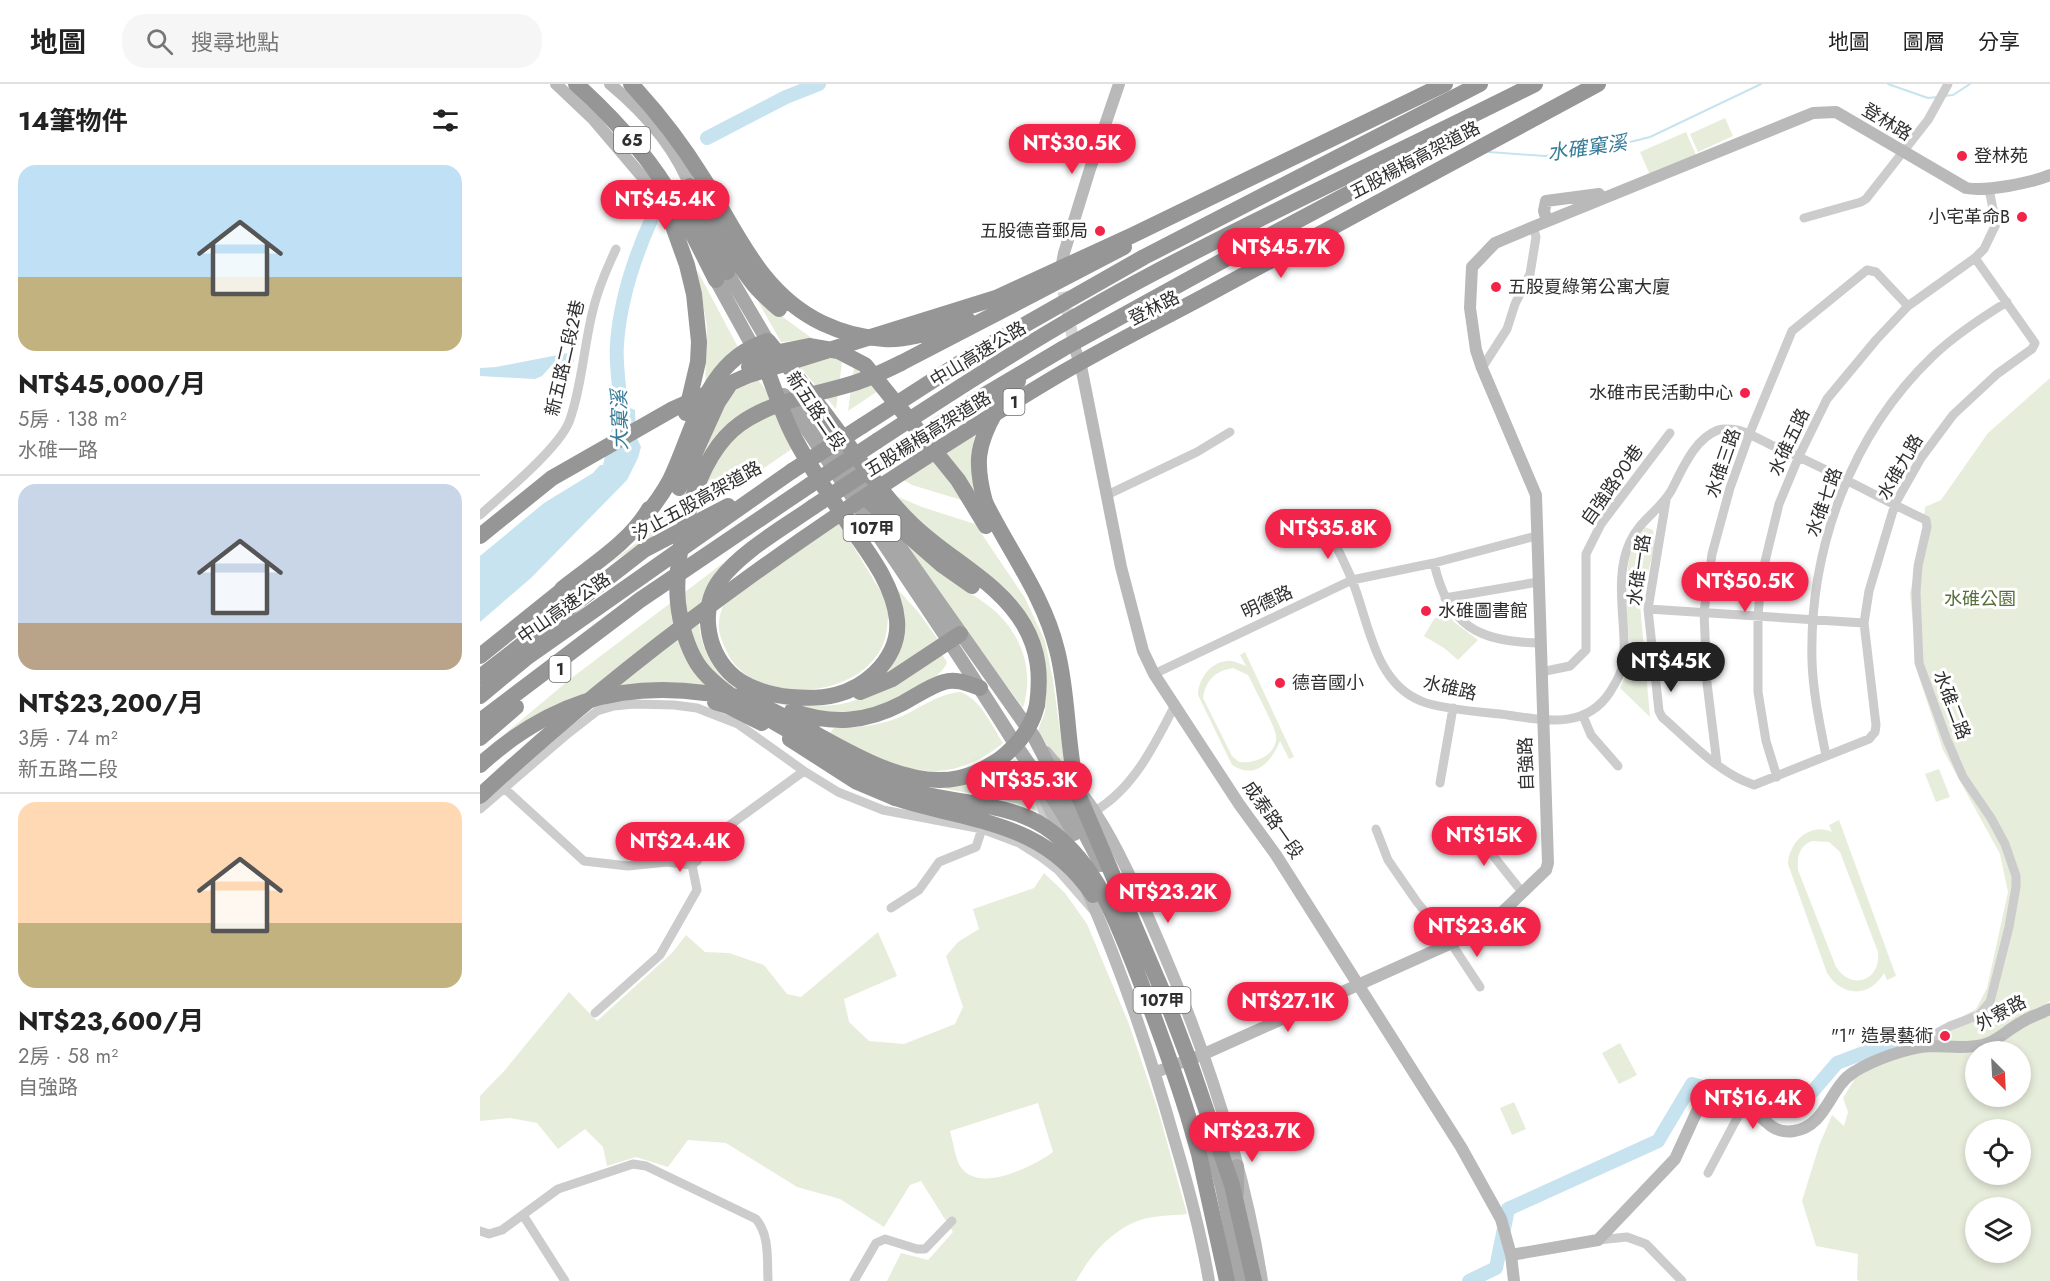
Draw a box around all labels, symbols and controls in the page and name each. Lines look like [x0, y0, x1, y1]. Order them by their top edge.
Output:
search box [122, 14, 542, 68]
text: 地圖 [30, 22, 86, 63]
icon: search [143, 25, 176, 58]
text: 搜尋地點 [191, 26, 279, 58]
text: 地圖 [1828, 27, 1870, 57]
text: 圖層 [1903, 27, 1945, 57]
text: 分享 [1978, 27, 2020, 57]
street label: 登林路 [1857, 97, 1917, 147]
text: 14筆物件 [18, 102, 127, 140]
icon: filters [429, 104, 462, 137]
street label: 五股楊梅高架道路 [1345, 115, 1485, 205]
pin: NT$30.5K [1010, 124, 1134, 175]
road number: 65 [614, 127, 650, 153]
water label: 水確窠溪 [1545, 128, 1632, 168]
text: NT$30.5K [1023, 129, 1121, 158]
place label: 登林苑 [1974, 143, 2028, 169]
marker: 登林苑 [1955, 149, 1969, 163]
pin: NT$45.4K [603, 180, 727, 231]
text: NT$45.4K [615, 185, 715, 214]
icon: home [186, 204, 294, 312]
place label: 小宅革命B [1928, 204, 2010, 230]
marker: 小宅革命B [2015, 210, 2029, 224]
place label: 五股德音郵局 [980, 218, 1088, 244]
marker: 五股德音郵局 [1093, 224, 1107, 238]
pin: NT$45.7K [1219, 228, 1343, 279]
text: NT$45.7K [1232, 233, 1330, 262]
place label: 五股夏綠第公寓大廈 [1508, 274, 1670, 300]
marker: 五股夏綠第公寓大廈 [1489, 280, 1503, 294]
street label: 登林路 [1124, 284, 1184, 332]
street label: 新五路二段2巷 [539, 297, 591, 419]
street label: 中山高速公路 [925, 315, 1031, 393]
text: NT$45,000/月 [18, 365, 206, 403]
street label: 新五路二段 [780, 366, 852, 456]
place label: 水碓市民活動中心 [1589, 380, 1733, 406]
street label: 五股楊梅高架道路 [860, 385, 996, 483]
marker: 水碓市民活動中心 [1738, 386, 1752, 400]
water label: 大窠溪 [605, 387, 635, 450]
road number: 1 [1004, 389, 1024, 415]
street label: 水碓五路 [1762, 404, 1816, 480]
text: 5房 · 138 m² [18, 405, 127, 434]
street label: 水碓三路 [1699, 425, 1747, 501]
street label: 水碓九路 [1871, 429, 1929, 505]
text: 水碓一路 [18, 436, 98, 465]
street label: 自強路90巷 [1575, 439, 1649, 531]
street label: 汐止五股高架道路 [628, 455, 766, 547]
street label: 水碓七路 [1799, 464, 1849, 540]
pin: NT$35.8K [1266, 509, 1390, 560]
text: NT$35.8K [1279, 514, 1377, 543]
road number: 107甲 [844, 515, 900, 541]
icon: home [186, 523, 294, 631]
street label: 水碓一路 [1621, 533, 1657, 607]
pin: NT$50.5K [1683, 562, 1807, 613]
street label: 中山高速公路 [512, 566, 616, 650]
text: NT$50.5K [1696, 567, 1795, 596]
street label: 明德路 [1237, 579, 1297, 625]
park label: 水碓公園 [1944, 586, 2016, 612]
place label: 水碓圖書館 [1438, 598, 1528, 624]
marker: 水碓圖書館 [1419, 604, 1433, 618]
pin: NT$45K [1622, 642, 1720, 693]
text: NT$45K [1631, 647, 1711, 676]
road number: 1 [550, 656, 570, 682]
street label: 水碓二路 [1927, 667, 1977, 743]
street label: 水碓路 [1421, 669, 1479, 707]
place label: 德音國小 [1292, 670, 1364, 696]
marker: 德音國小 [1273, 676, 1287, 690]
text: NT$23,200/月 [18, 684, 204, 722]
text: 3房 · 74 m² [18, 724, 118, 753]
street label: 自強路 [1512, 737, 1540, 791]
text: 新五路二段 [18, 755, 118, 784]
pin: NT$35.3K [967, 761, 1091, 812]
text: NT$35.3K [980, 766, 1078, 795]
street label: 成泰路一段 [1237, 776, 1309, 864]
pin: NT$15K [1435, 816, 1533, 867]
text: NT$15K [1446, 821, 1522, 850]
pin: NT$24.4K [618, 822, 742, 873]
text: NT$24.4K [630, 827, 731, 856]
icon: home [186, 841, 294, 949]
pin: NT$23.2K [1106, 873, 1230, 924]
text: NT$23.2K [1119, 878, 1217, 907]
pin: NT$23.6K [1415, 907, 1539, 958]
text: NT$23.6K [1428, 912, 1526, 941]
pin: NT$27.1K [1226, 982, 1350, 1033]
road number: 107甲 [1134, 987, 1190, 1013]
text: NT$27.1K [1241, 987, 1335, 1016]
street label: 外寮路 [1971, 989, 2031, 1037]
text: NT$23,600/月 [18, 1002, 204, 1040]
place label: "1" 造景藝術 [1831, 1023, 1933, 1049]
marker: "1" 造景藝術 [1938, 1029, 1952, 1043]
north arrow [1965, 1041, 2031, 1107]
map controls [1965, 1041, 2031, 1263]
text: 2房 · 58 m² [18, 1042, 118, 1071]
text: 自強路 [18, 1073, 78, 1102]
pin: NT$16.4K [1691, 1079, 1815, 1130]
text: NT$16.4K [1704, 1084, 1802, 1113]
pin: NT$23.7K [1190, 1112, 1314, 1163]
text: NT$23.7K [1203, 1117, 1301, 1146]
button: locate [1965, 1119, 2031, 1185]
button: layers [1965, 1197, 2031, 1263]

